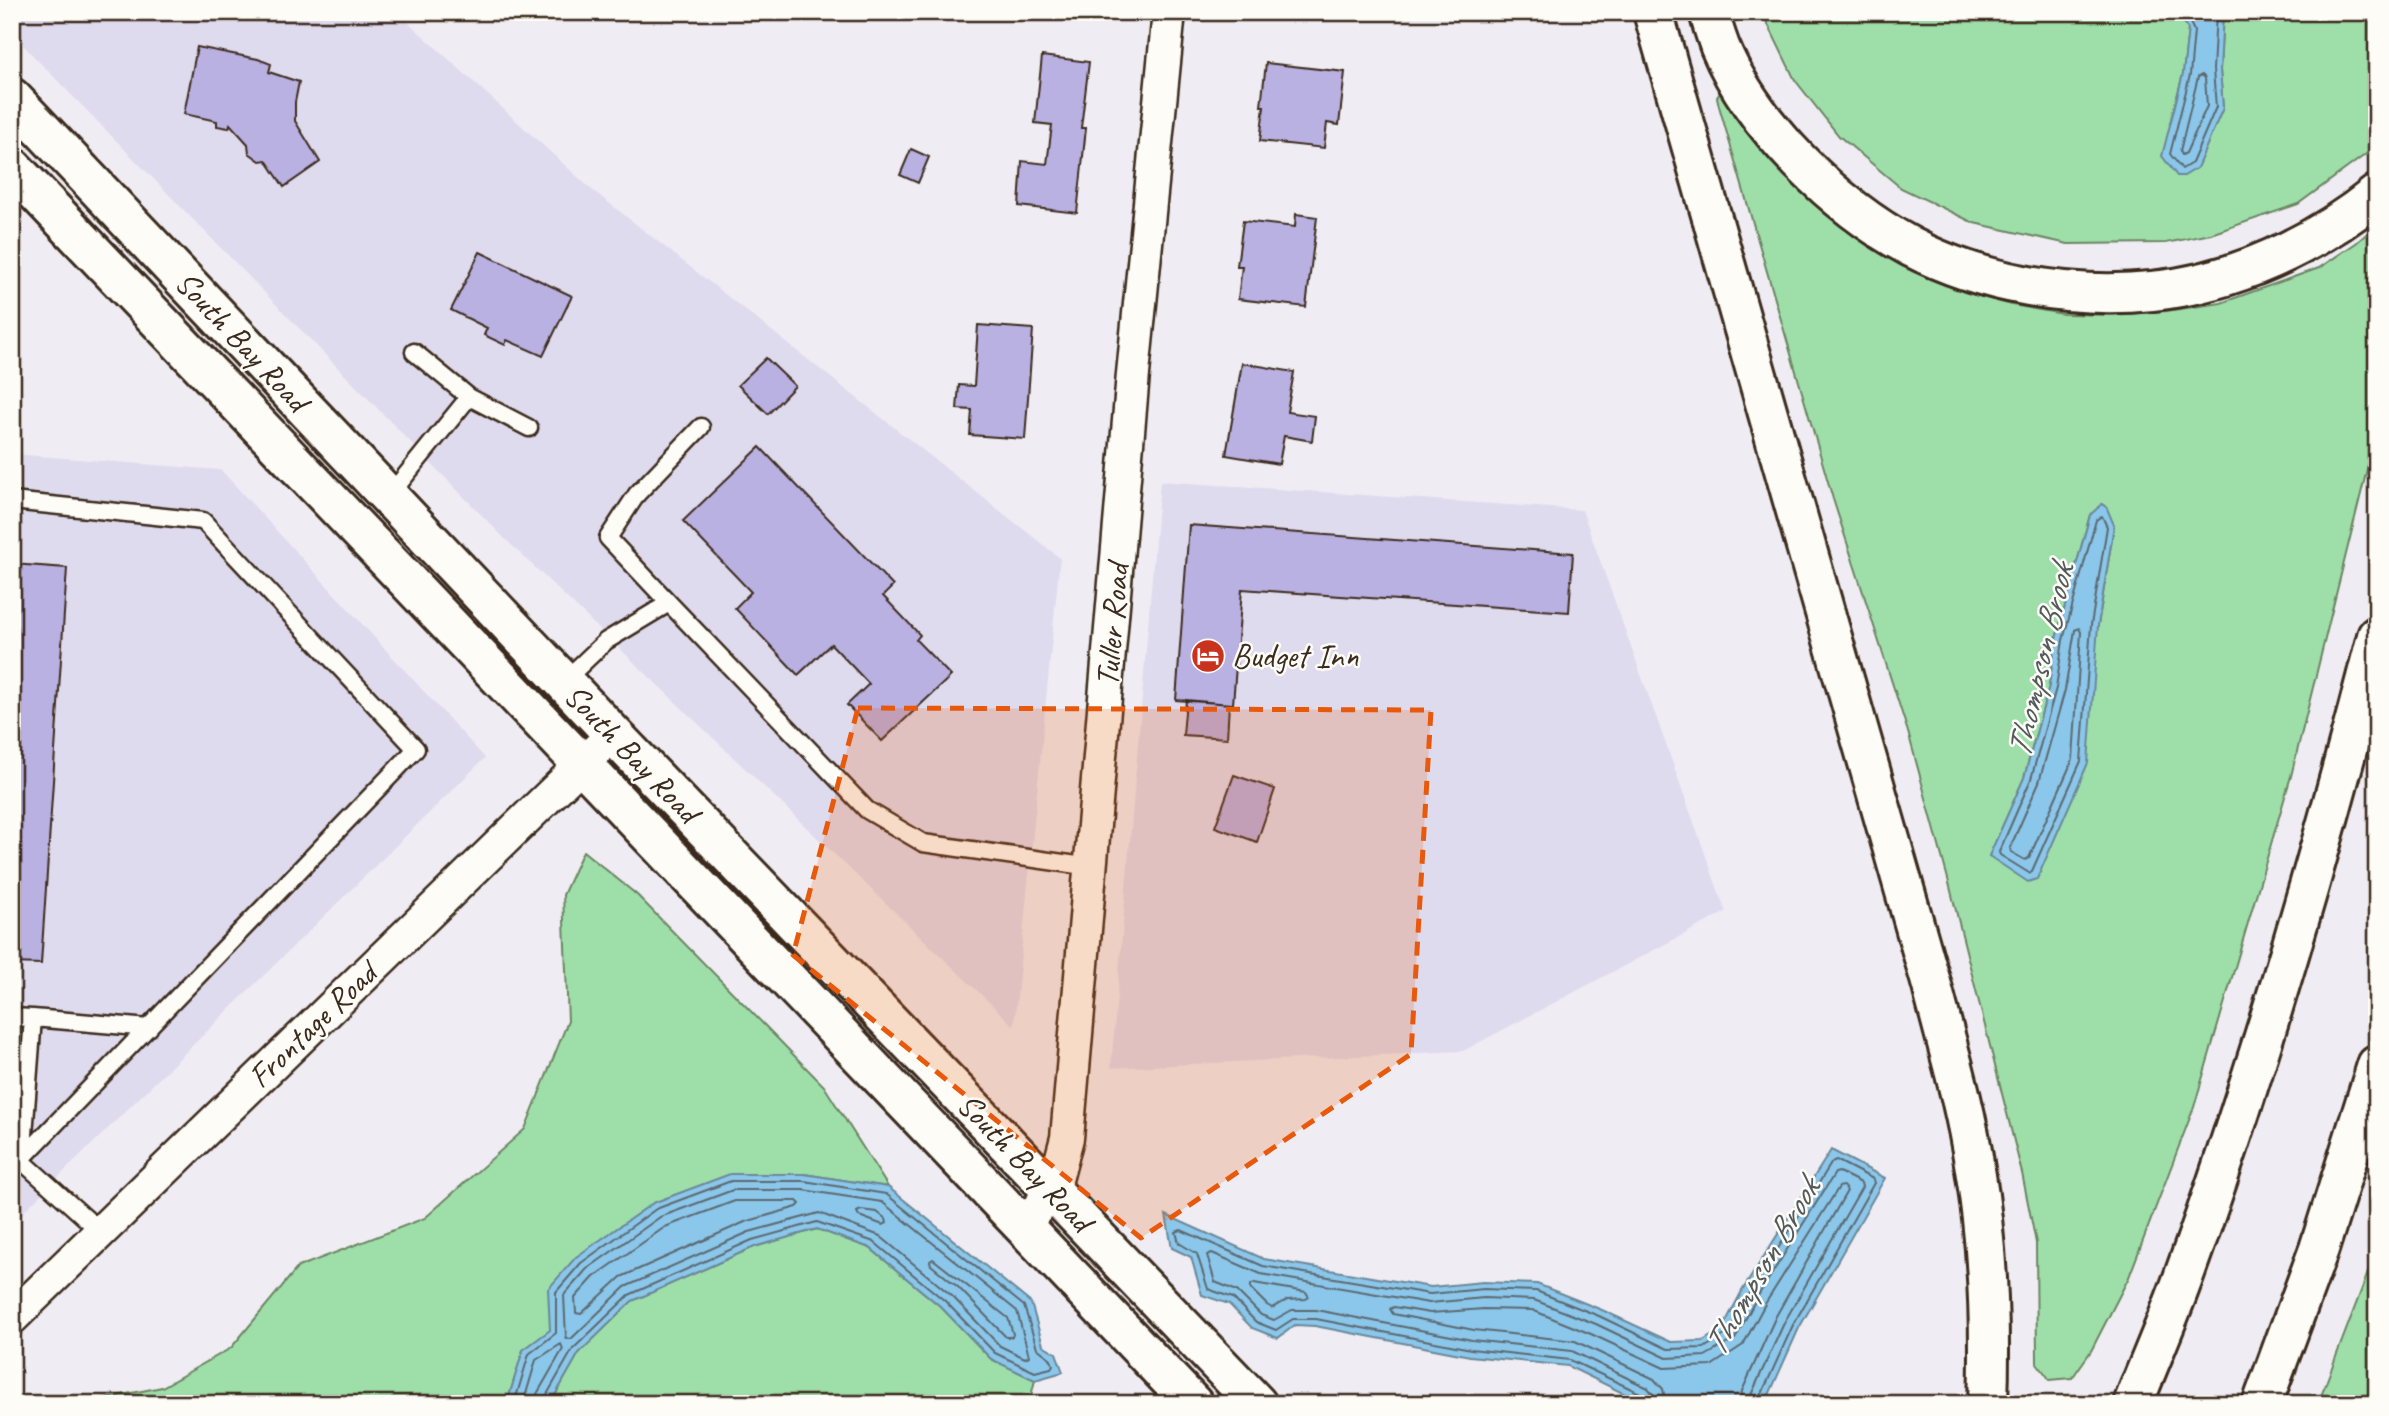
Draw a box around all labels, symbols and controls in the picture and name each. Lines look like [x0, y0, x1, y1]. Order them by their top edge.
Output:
street label: South Bay Road [166, 262, 321, 424]
water label: Thompson Brook [1996, 554, 2085, 762]
street label: Tuller Road [1086, 557, 1139, 688]
place label: Budget Inn [1232, 635, 1358, 677]
hotel icon: Budget Inn [1189, 637, 1227, 675]
street label: South Bay Road [555, 675, 712, 835]
street label: Frontage Road [239, 950, 389, 1097]
street label: South Bay Road [948, 1084, 1105, 1244]
water label: Thompson Brook [1692, 1165, 1833, 1363]

